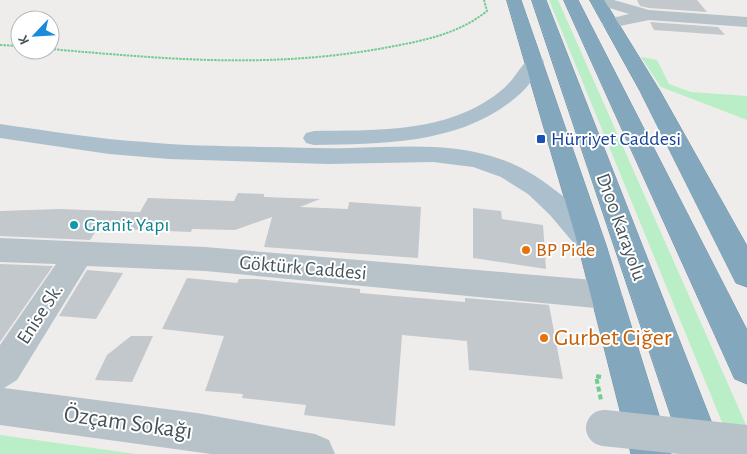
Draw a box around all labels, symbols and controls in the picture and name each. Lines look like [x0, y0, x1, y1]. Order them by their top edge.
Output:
north arrow [10, 10, 60, 60]
text: K [16, 33, 32, 47]
place label: Hürriyet Caddesi [551, 129, 681, 149]
marker: Hürriyet Caddesi [535, 133, 547, 145]
street label: D100 Karayolu [592, 171, 650, 283]
place label: Granit Yapı [84, 215, 169, 235]
marker: Granit Yapı [68, 219, 80, 231]
place label: BP Pide [536, 240, 595, 260]
marker: BP Pide [520, 244, 532, 256]
street label: Göktürk Caddesi [239, 252, 367, 284]
street label: Enise Sk. [13, 280, 67, 348]
place label: Gurbet Ciğer [554, 326, 672, 350]
marker: Gurbet Ciğer [538, 332, 550, 344]
street label: Özçam Sokağı [62, 401, 194, 444]

